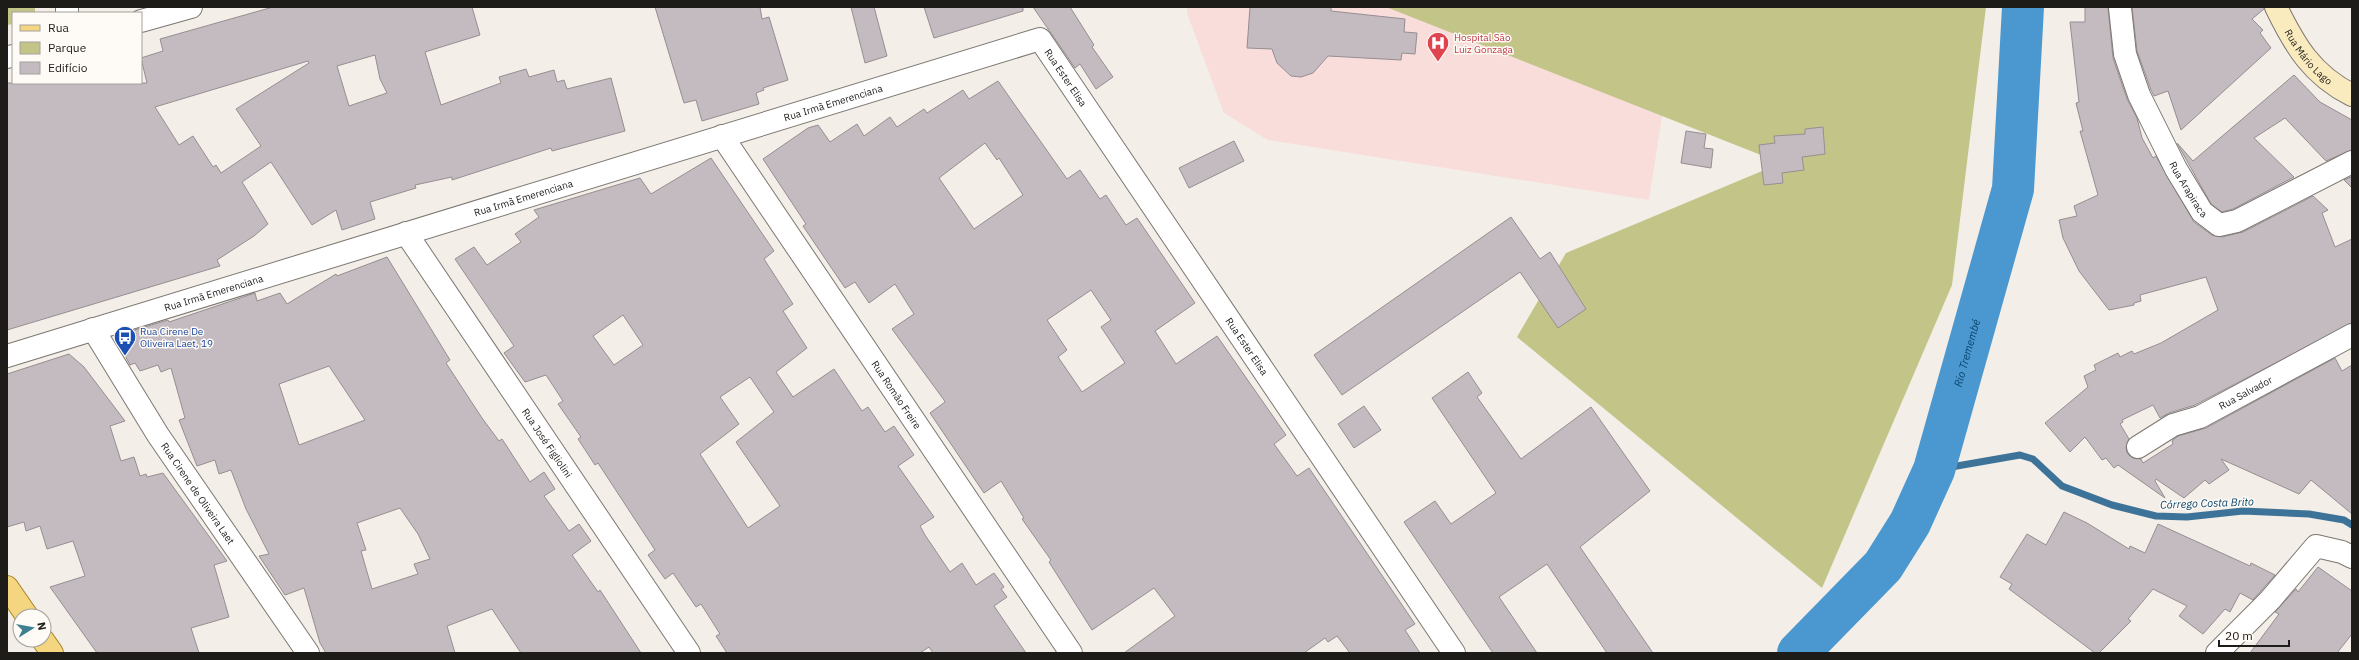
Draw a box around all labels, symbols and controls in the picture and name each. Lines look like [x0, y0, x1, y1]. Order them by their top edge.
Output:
legend [12, 12, 142, 84]
text: Rua [48, 20, 69, 35]
street label: Rua Mário Lago [2282, 27, 2335, 88]
hospital icon: Hospital São Luiz Gonzaga [1425, 30, 1451, 63]
place label: Hospital São Luiz Gonzaga [1454, 31, 1514, 56]
text: Parque [48, 40, 87, 55]
street label: Rua Ester Elisa [1041, 46, 1090, 110]
text: Edifício [48, 60, 88, 75]
street label: Rua Irmã Emerenciana [782, 82, 885, 124]
street label: Rua Arapiraca [2166, 159, 2210, 221]
street label: Rua Irmã Emerenciana [472, 177, 575, 219]
street label: Rua Irmã Emerenciana [163, 272, 265, 314]
street label: Rua Ester Elisa [1223, 315, 1271, 378]
water label: Rio Tremembé [1951, 317, 1983, 389]
bus stop icon: Rua Cirene De Oliveira Laet, 19 [112, 324, 138, 357]
place label: Rua Cirene De Oliveira Laet, 19 [140, 325, 213, 350]
street label: Rua Romão Freire [868, 358, 924, 432]
street label: Rua Salvador [2217, 373, 2275, 413]
street label: Rua José Figliolini [519, 406, 575, 480]
street label: Rua Cirene de Oliveira Laet [158, 440, 238, 547]
water label: Córrego Costa Brito [2160, 494, 2254, 512]
north arrow [12, 608, 52, 648]
text: N [34, 621, 49, 631]
scale bar [2219, 622, 2289, 648]
text: 20 m [2225, 628, 2253, 643]

